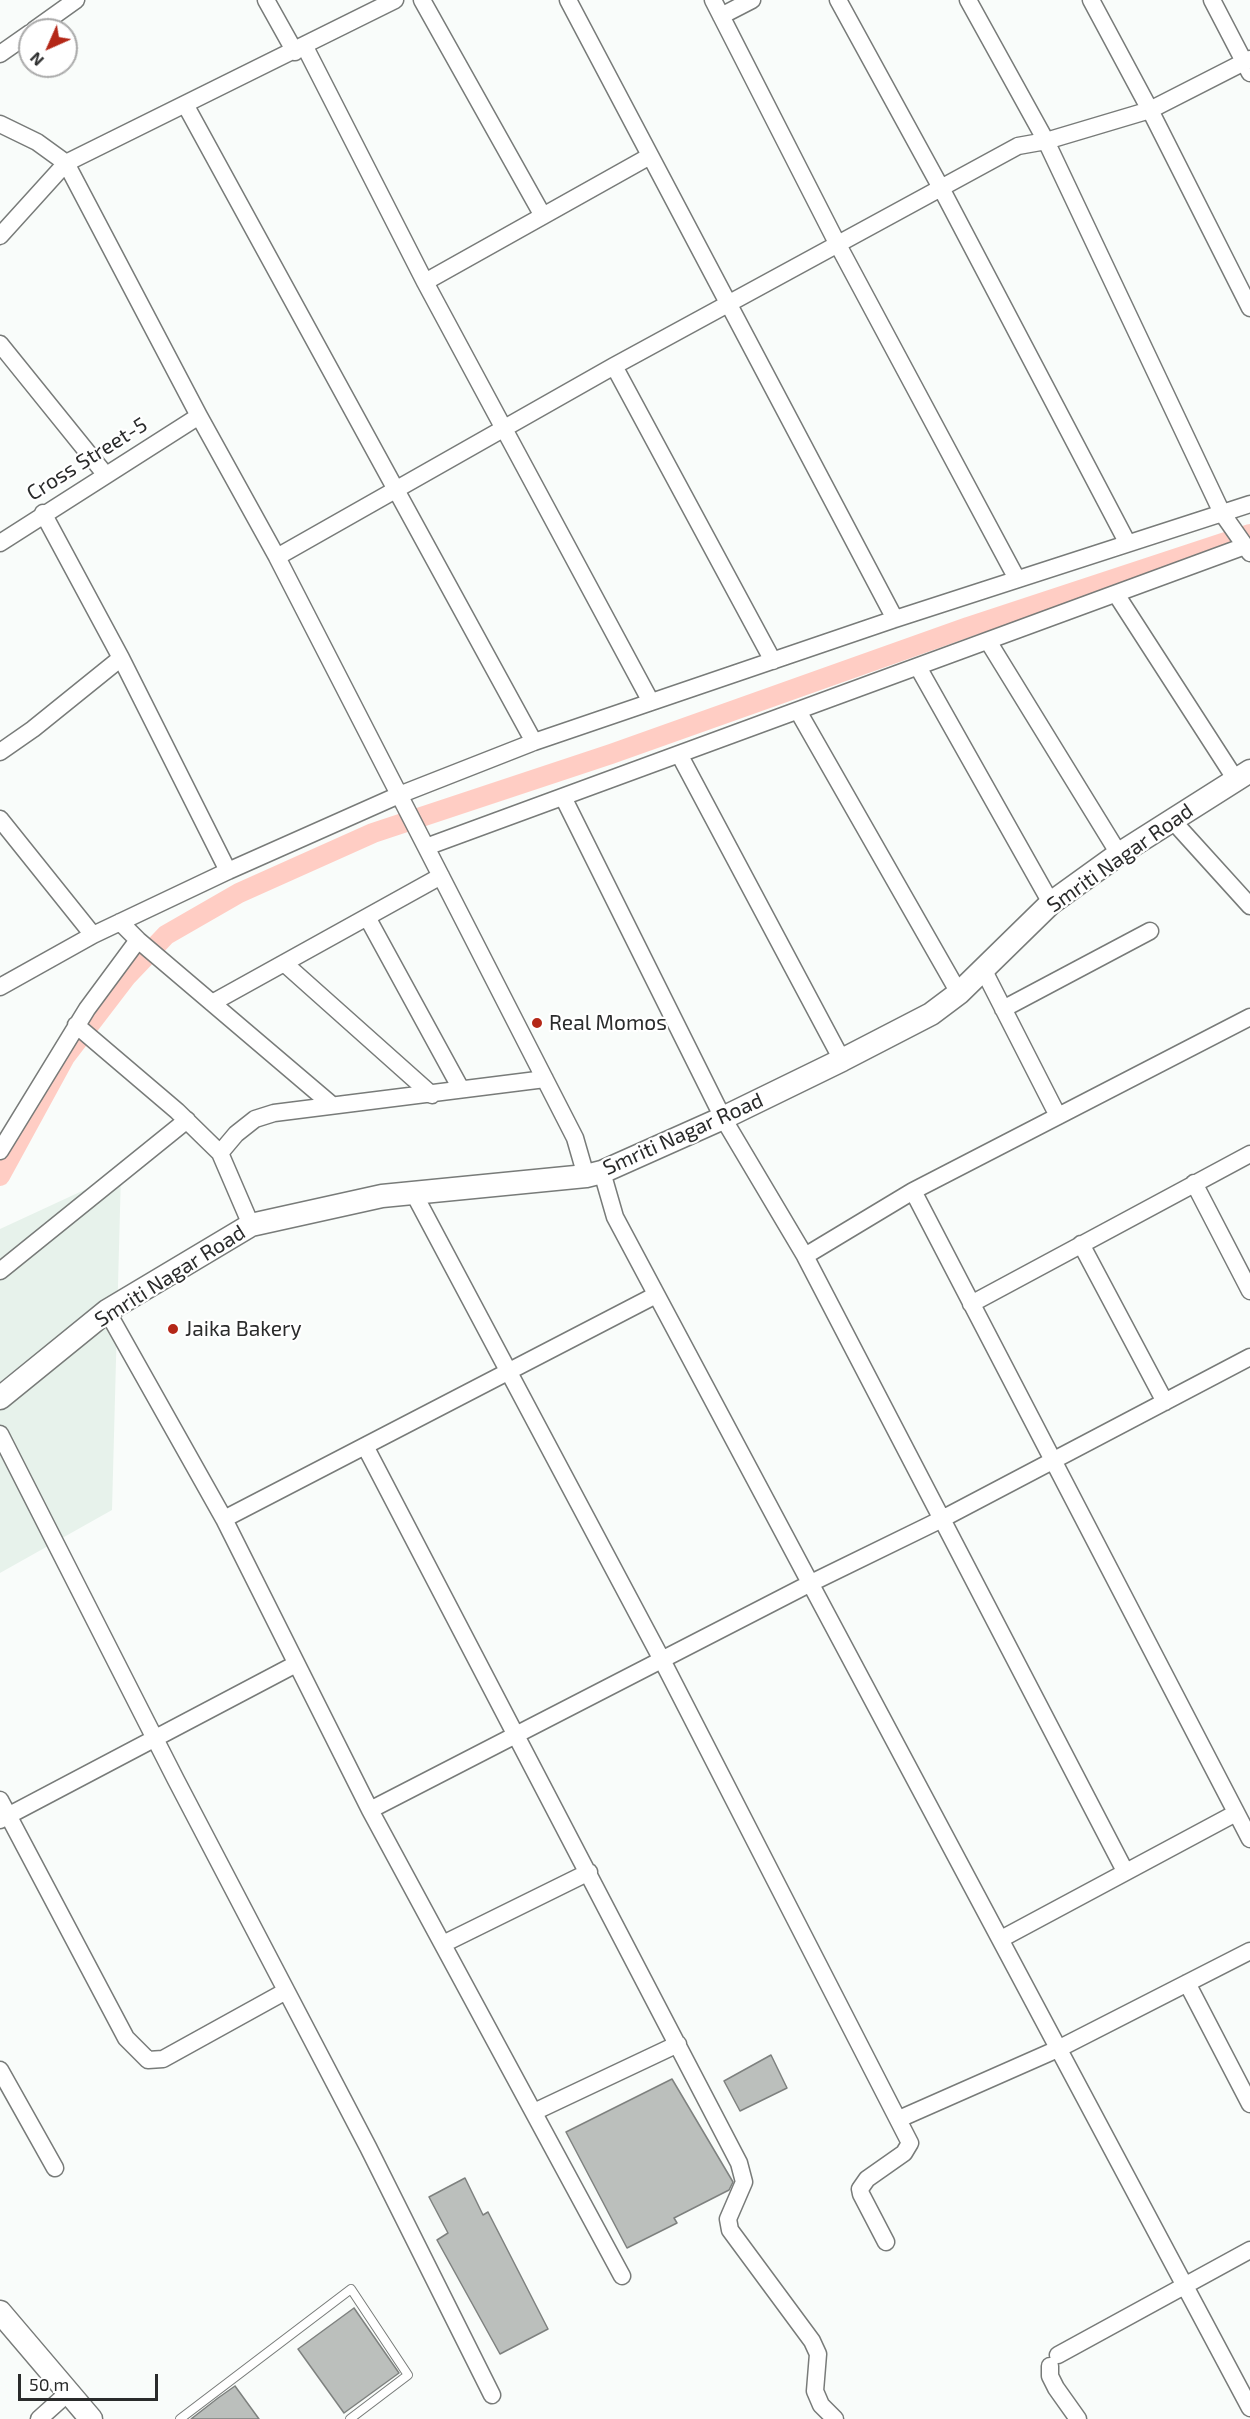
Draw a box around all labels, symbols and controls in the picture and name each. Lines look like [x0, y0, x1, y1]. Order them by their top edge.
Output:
north arrow [18, 18, 78, 78]
text: N [26, 49, 47, 70]
street label: Cross Street-5 [22, 412, 152, 506]
street label: Smriti Nagar Road [1042, 798, 1198, 918]
place label: Real Momos [549, 1010, 667, 1036]
marker: Real Momos [530, 1016, 544, 1030]
street label: Smriti Nagar Road [599, 1087, 767, 1181]
street label: Smriti Nagar Road [90, 1220, 250, 1332]
place label: Jaika Bakery [185, 1316, 302, 1342]
marker: Jaika Bakery [166, 1322, 180, 1336]
scale bar [21, 2362, 160, 2400]
text: 50 m [29, 2373, 69, 2395]

